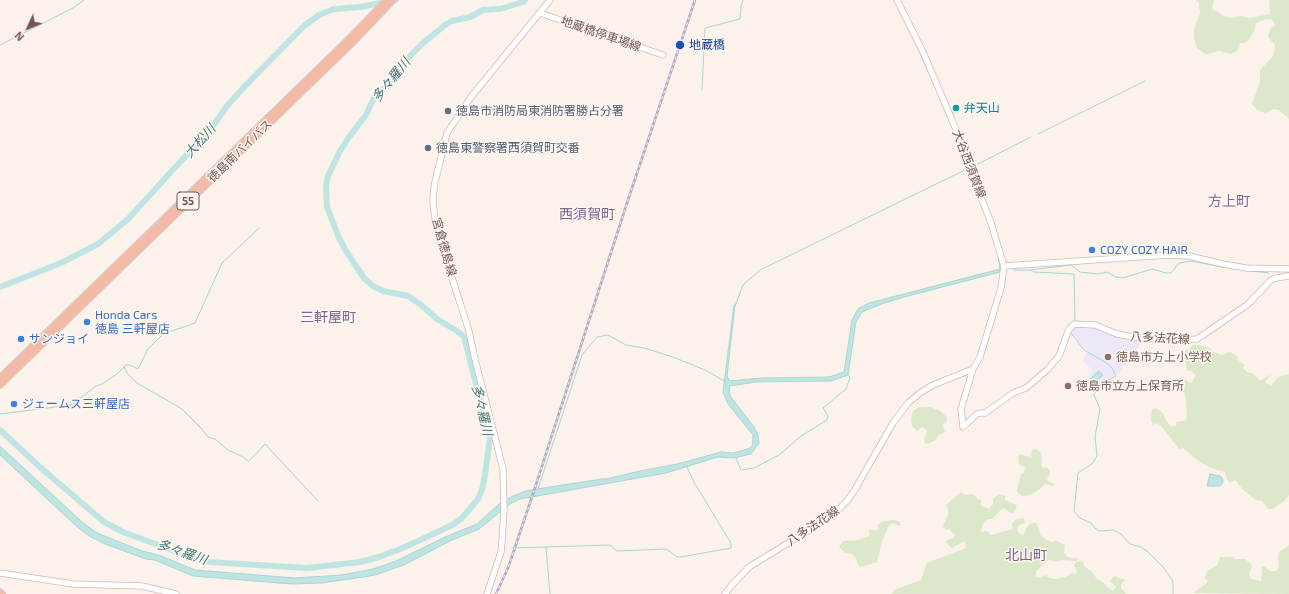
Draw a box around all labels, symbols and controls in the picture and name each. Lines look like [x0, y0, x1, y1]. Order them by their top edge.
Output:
north arrow [8, 8, 48, 48]
street label: 地蔵橋停車場線 [559, 14, 643, 54]
text: N [12, 29, 26, 44]
place label: 地蔵橋 [689, 38, 725, 52]
marker: 地蔵橋 [674, 39, 686, 51]
water label: 多々羅川 [369, 55, 413, 105]
place label: 弁天山 [964, 101, 1000, 115]
marker: 弁天山 [951, 103, 961, 113]
place label: 徳島市消防局東消防署勝占分署 [456, 104, 624, 118]
marker: 徳島市消防局東消防署勝占分署 [443, 106, 453, 116]
street label: 徳島南バイパス [205, 117, 275, 185]
water label: 大松川 [181, 121, 219, 161]
street label: 大谷西須賀線 [949, 128, 989, 200]
place label: 徳島東警察署西須賀町交番 [436, 141, 580, 155]
marker: 徳島東警察署西須賀町交番 [423, 143, 433, 153]
road number: 55 [177, 192, 199, 210]
district label: 方上町 [1208, 193, 1250, 209]
district label: 西須賀町 [559, 206, 615, 222]
street label: 宮倉徳島線 [429, 216, 459, 278]
place label: COZY COZY HAIR [1100, 243, 1188, 257]
marker: COZY COZY HAIR [1087, 245, 1097, 255]
place label: Honda Cars 徳島 三軒屋店 [95, 308, 170, 336]
district label: 三軒屋町 [300, 309, 356, 325]
marker: Honda Cars 徳島 三軒屋店 [82, 317, 92, 327]
street label: 八多法花線 [1130, 329, 1190, 347]
place label: サンジョイ [29, 332, 89, 346]
marker: サンジョイ [16, 334, 26, 344]
place label: 徳島市方上小学校 [1116, 350, 1212, 364]
marker: 徳島市方上小学校 [1103, 352, 1113, 362]
place label: 徳島市立方上保育所 [1076, 379, 1184, 393]
marker: 徳島市立方上保育所 [1063, 381, 1073, 391]
water label: 多々羅川 [469, 383, 495, 437]
place label: ジェームス三軒屋店 [22, 397, 130, 411]
marker: ジェームス三軒屋店 [9, 399, 19, 409]
street label: 八多法花線 [784, 503, 842, 549]
water label: 多々羅川 [155, 536, 209, 568]
district label: 北山町 [1005, 547, 1047, 563]

